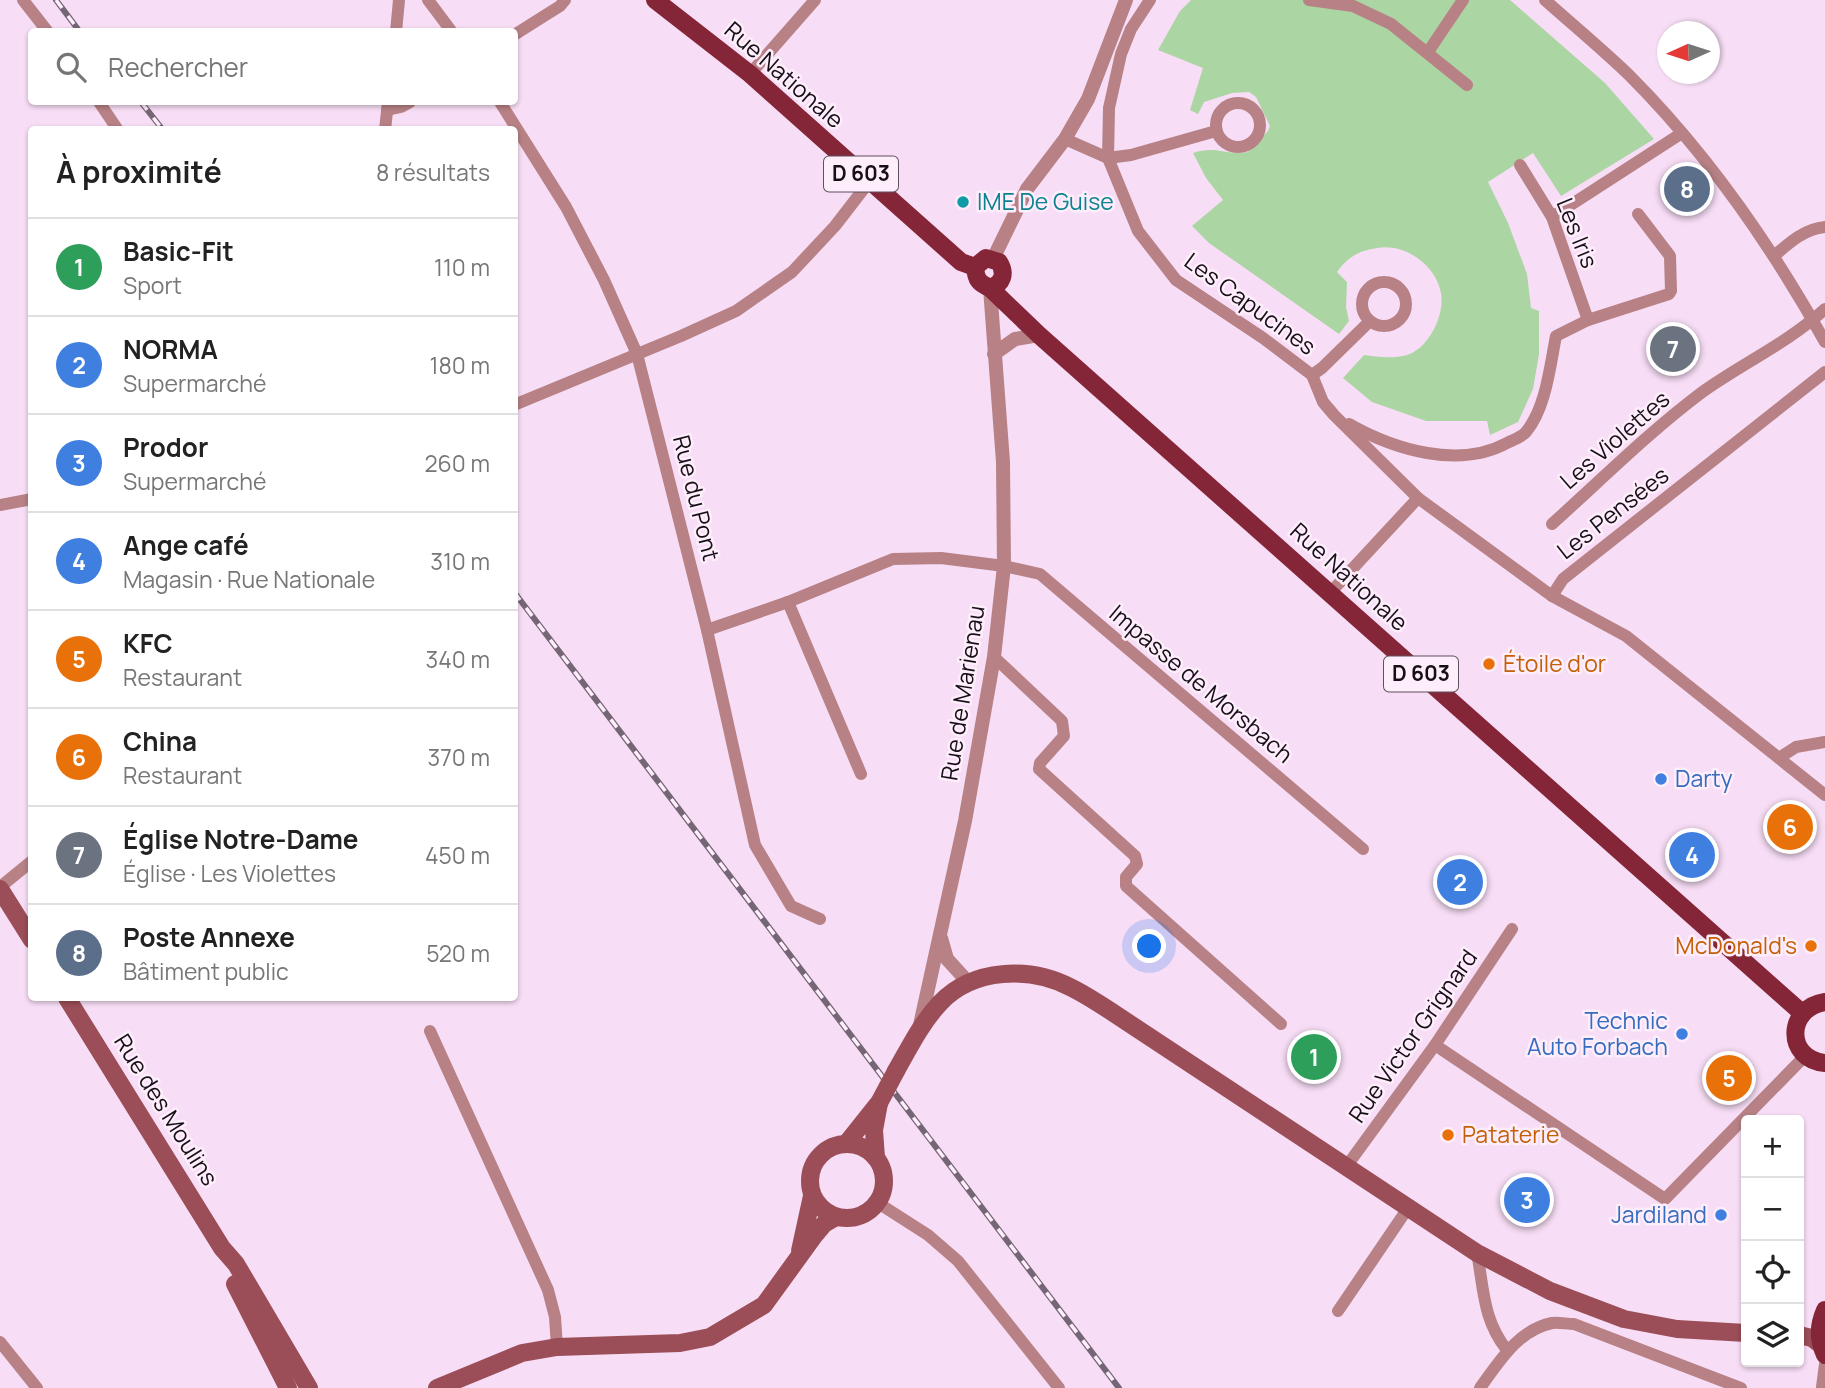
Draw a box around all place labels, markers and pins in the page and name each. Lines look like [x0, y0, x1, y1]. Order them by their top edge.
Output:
pin: 8 [1664, 163, 1710, 215]
place label: IME De Guise [977, 185, 1114, 217]
marker: IME De Guise [955, 194, 971, 210]
pin: 7 [1650, 323, 1696, 375]
place label: Étoile d'or [1503, 647, 1606, 679]
marker: Étoile d'or [1481, 656, 1497, 672]
place label: Darty [1675, 762, 1733, 794]
marker: Darty [1653, 771, 1669, 787]
pin: 6 [1767, 801, 1813, 853]
pin: 4 [1669, 829, 1715, 881]
pin: 2 [1437, 856, 1483, 908]
place label: McDonald's [1675, 929, 1797, 961]
marker: McDonald's [1803, 938, 1819, 954]
place label: Technic Auto Forbach [1527, 1004, 1668, 1062]
marker: Technic Auto Forbach [1674, 1026, 1690, 1042]
pin: 1 [1291, 1031, 1337, 1083]
pin: 5 [1706, 1052, 1752, 1104]
place label: Pataterie [1462, 1118, 1559, 1150]
marker: Pataterie [1440, 1127, 1456, 1143]
pin: 3 [1504, 1174, 1550, 1226]
place label: Jardiland [1611, 1198, 1707, 1230]
marker: Jardiland [1713, 1207, 1729, 1223]

